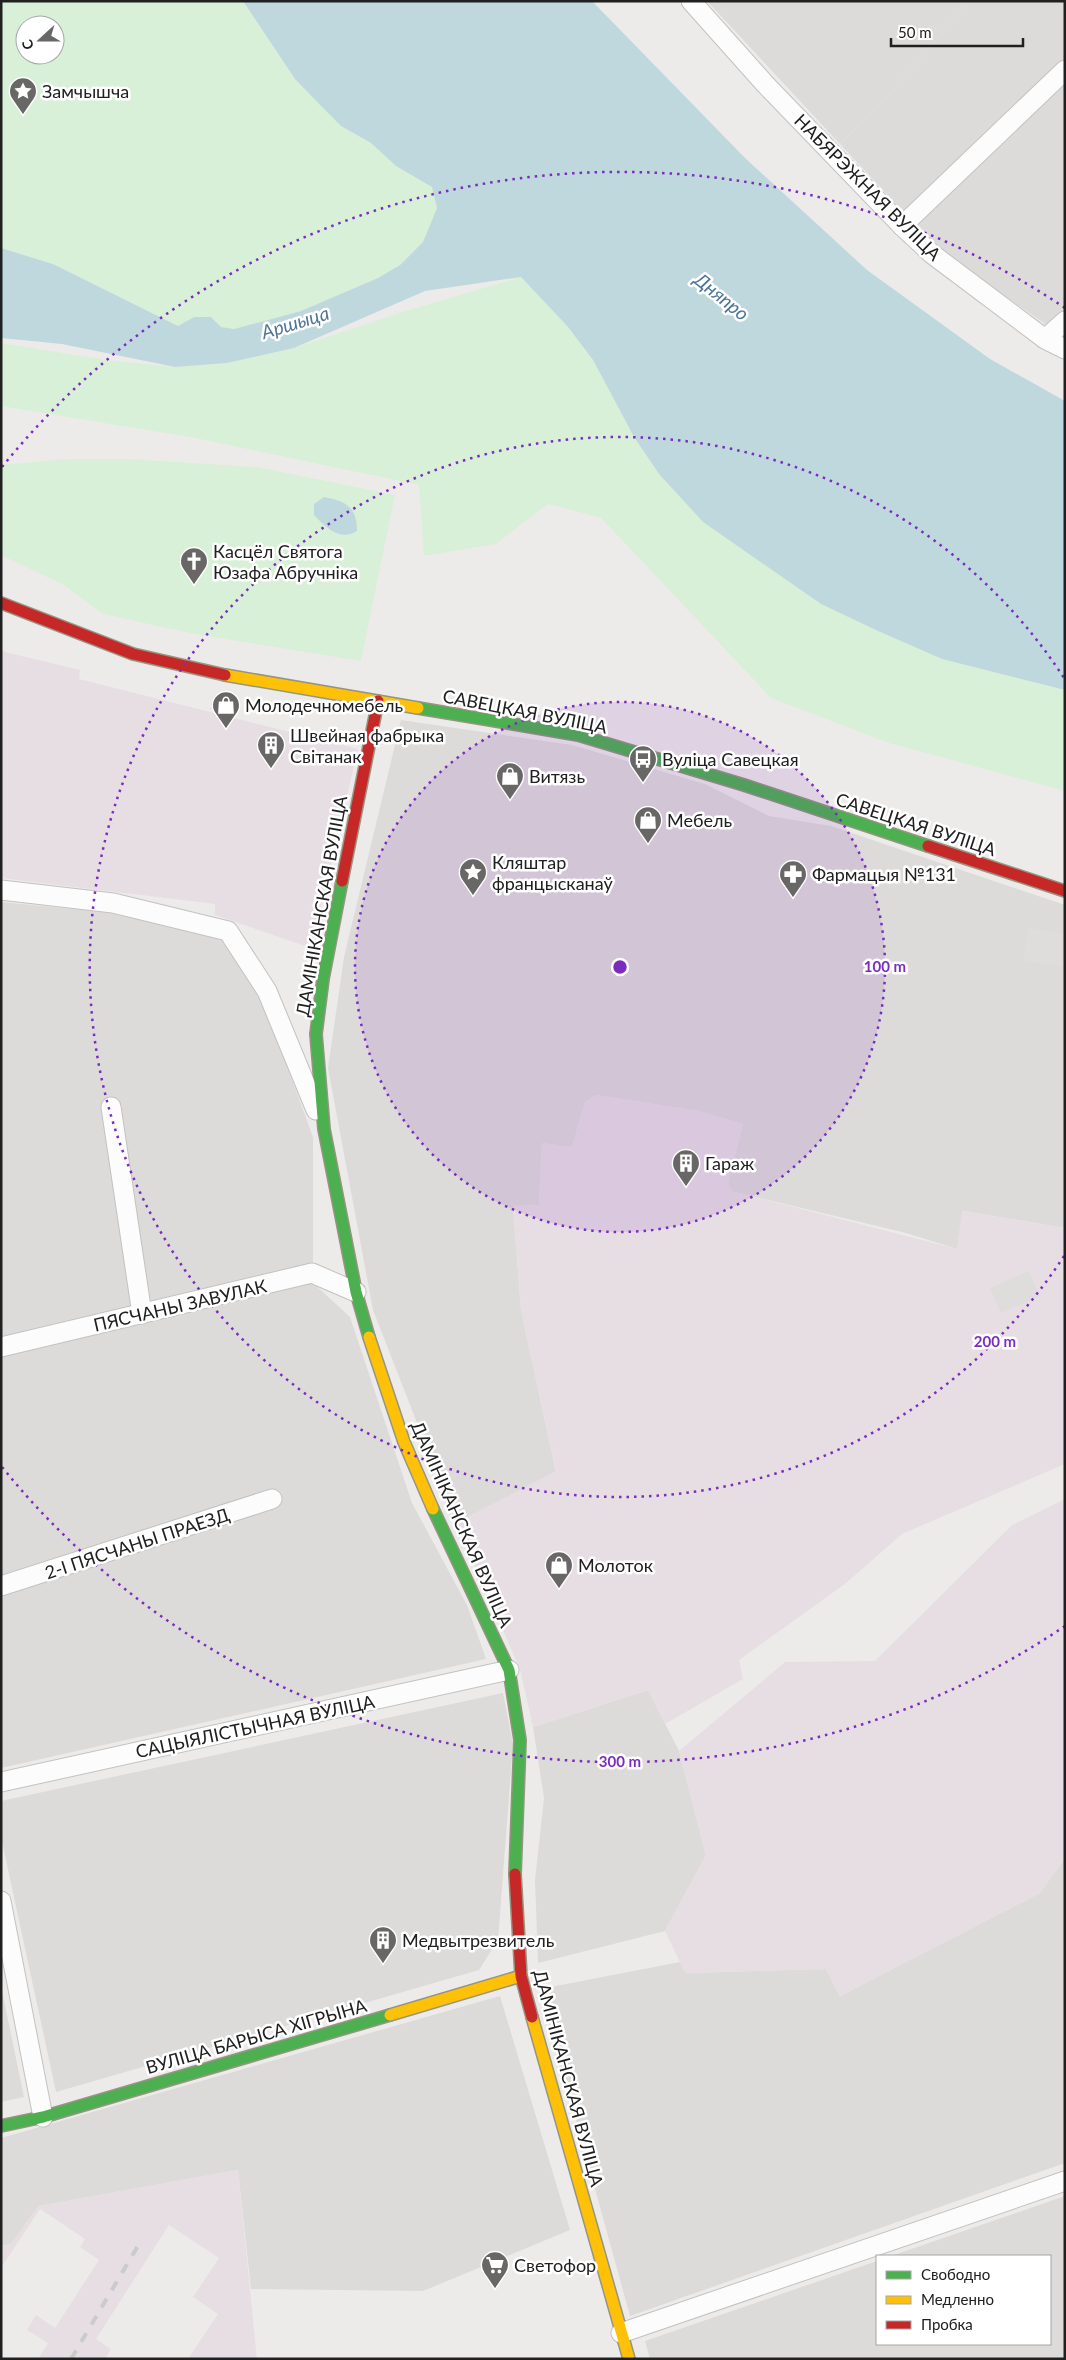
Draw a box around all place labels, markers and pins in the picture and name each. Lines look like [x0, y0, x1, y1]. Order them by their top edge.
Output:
place icon: Замчышча [8, 76, 38, 115]
place label: Замчышча [42, 80, 129, 102]
place label: Касцёл Святога Юзафа Абручніка [213, 540, 358, 583]
church icon: Касцёл Святога Юзафа Абручніка [179, 546, 209, 585]
shop icon: Молодечномебель [211, 690, 241, 729]
place label: Молодечномебель [245, 694, 404, 716]
place label: Швейная фабрыка Світанак [290, 724, 444, 767]
building icon: Швейная фабрыка Світанак [256, 730, 286, 769]
bus stop icon: Вуліца Савецкая [628, 744, 658, 783]
place label: Вуліца Савецкая [662, 748, 799, 770]
shop icon: Витязь [495, 761, 525, 800]
place label: Витязь [529, 765, 585, 787]
shop icon: Мебель [633, 805, 663, 844]
place label: Мебель [667, 809, 733, 831]
place label: Кляштар францысканаў [492, 851, 613, 894]
place icon: Кляштар францысканаў [458, 857, 488, 896]
pharmacy icon: Фармацыя №131 [778, 859, 808, 898]
place label: Фармацыя №131 [812, 863, 956, 885]
centre of rings [611, 958, 629, 976]
building icon: Гараж [671, 1148, 701, 1187]
place label: Гараж [705, 1152, 754, 1174]
shop icon: Молоток [544, 1550, 574, 1589]
place label: Молоток [578, 1554, 654, 1576]
building icon: Медвытрезвитель [368, 1925, 398, 1964]
place label: Медвытрезвитель [402, 1929, 555, 1951]
supermarket icon: Светофор [480, 2250, 510, 2289]
place label: Светофор [514, 2254, 596, 2276]

